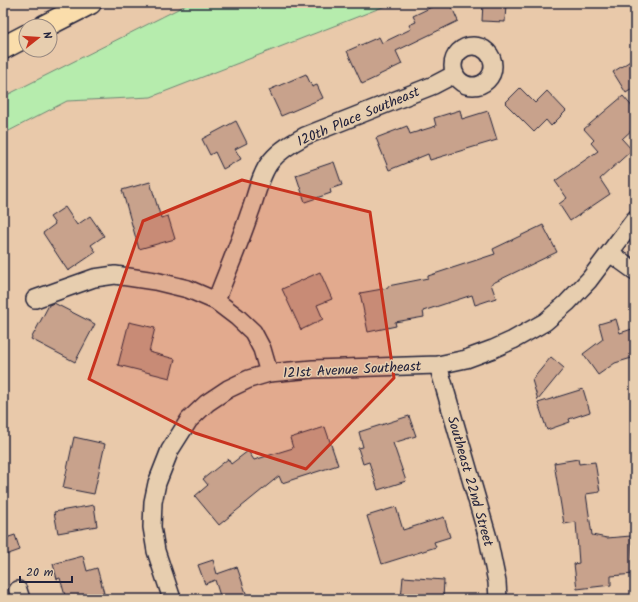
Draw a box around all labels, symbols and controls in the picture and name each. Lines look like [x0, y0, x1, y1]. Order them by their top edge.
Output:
north arrow [18, 18, 58, 58]
text: N [37, 29, 56, 41]
street label: 120th Place Southeast [294, 81, 424, 153]
street label: 121st Avenue Southeast [282, 355, 422, 385]
street label: Southeast 22nd Street [441, 413, 499, 550]
scale bar [20, 558, 72, 584]
text: 20 m [26, 563, 54, 582]

